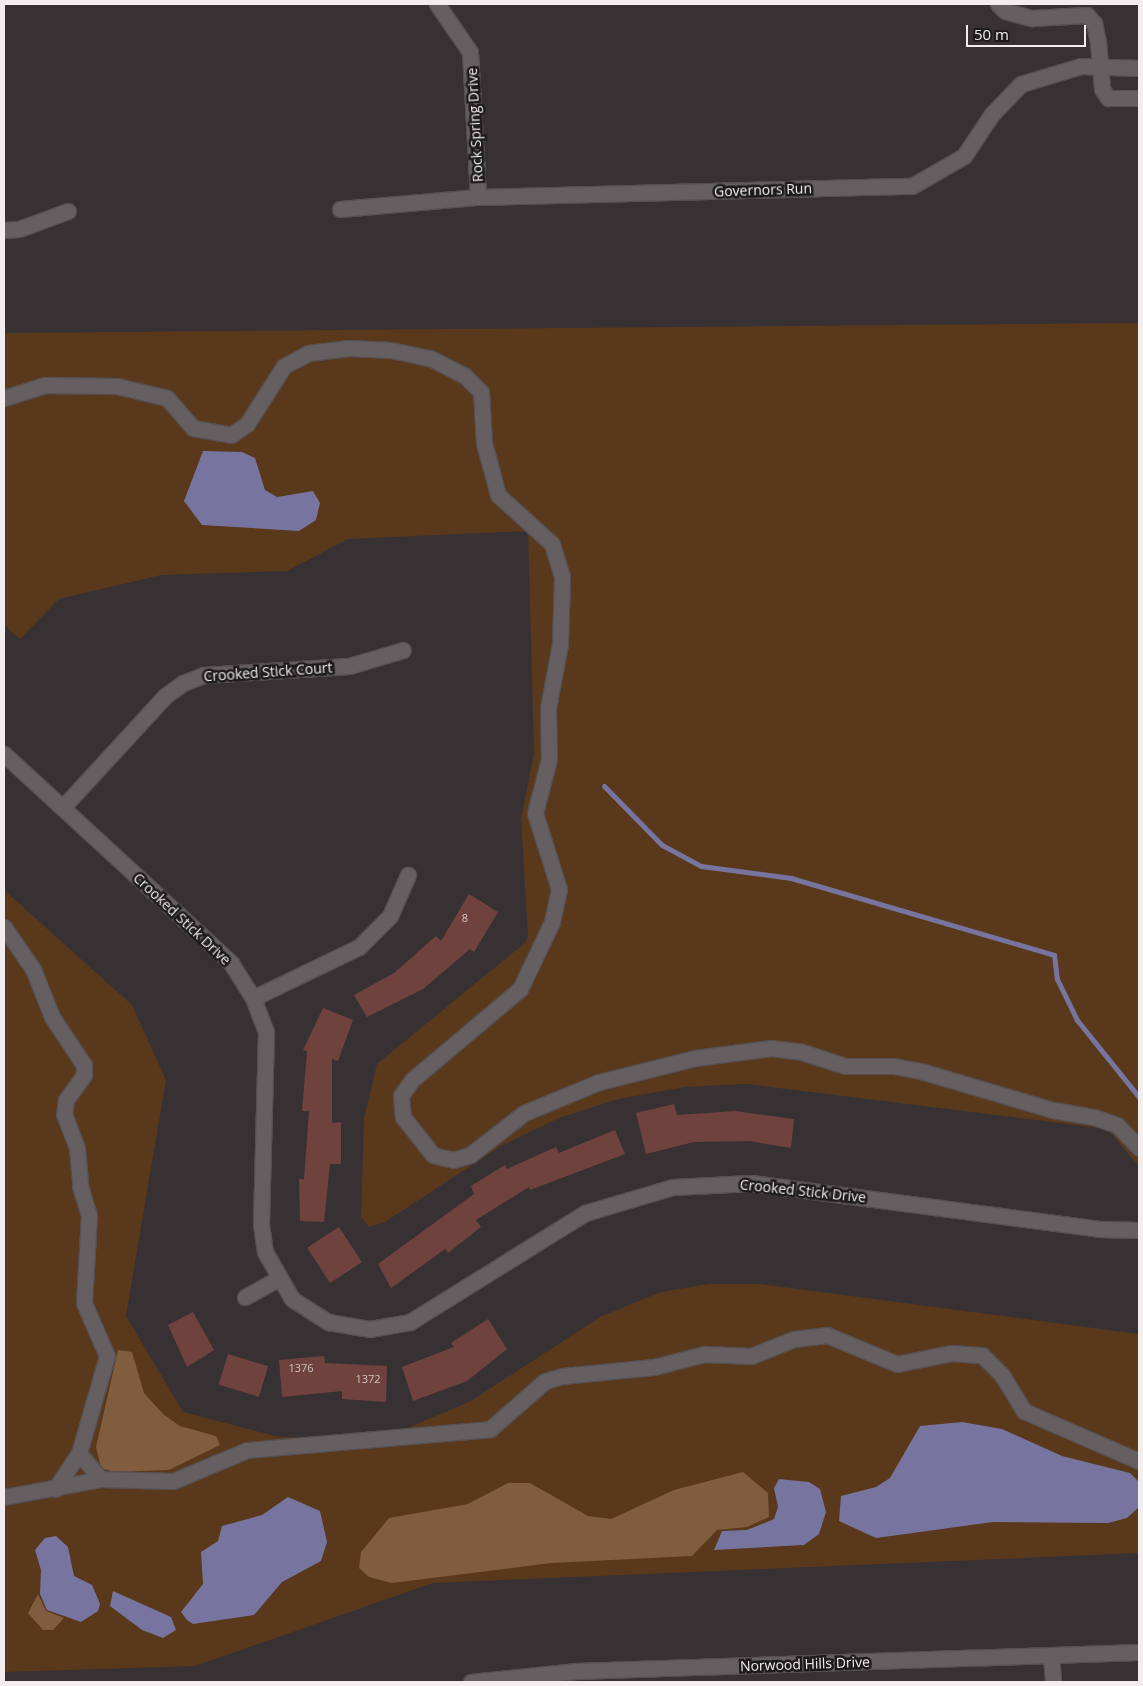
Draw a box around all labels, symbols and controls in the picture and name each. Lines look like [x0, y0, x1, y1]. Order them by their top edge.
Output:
scale bar [968, 15, 1088, 47]
text: 50 m [974, 24, 1009, 44]
street label: Rock Spring Drive [464, 67, 486, 183]
street label: Governors Run [714, 180, 812, 200]
street label: Crooked Stick Court [203, 659, 333, 685]
street label: Crooked Stick Drive [130, 870, 234, 968]
house number: 8 [462, 911, 468, 925]
street label: Crooked Stick Drive [739, 1176, 867, 1206]
house number: 1376 [288, 1361, 314, 1375]
house number: 1372 [355, 1372, 381, 1386]
street label: Norwood Hills Drive [740, 1653, 870, 1675]

